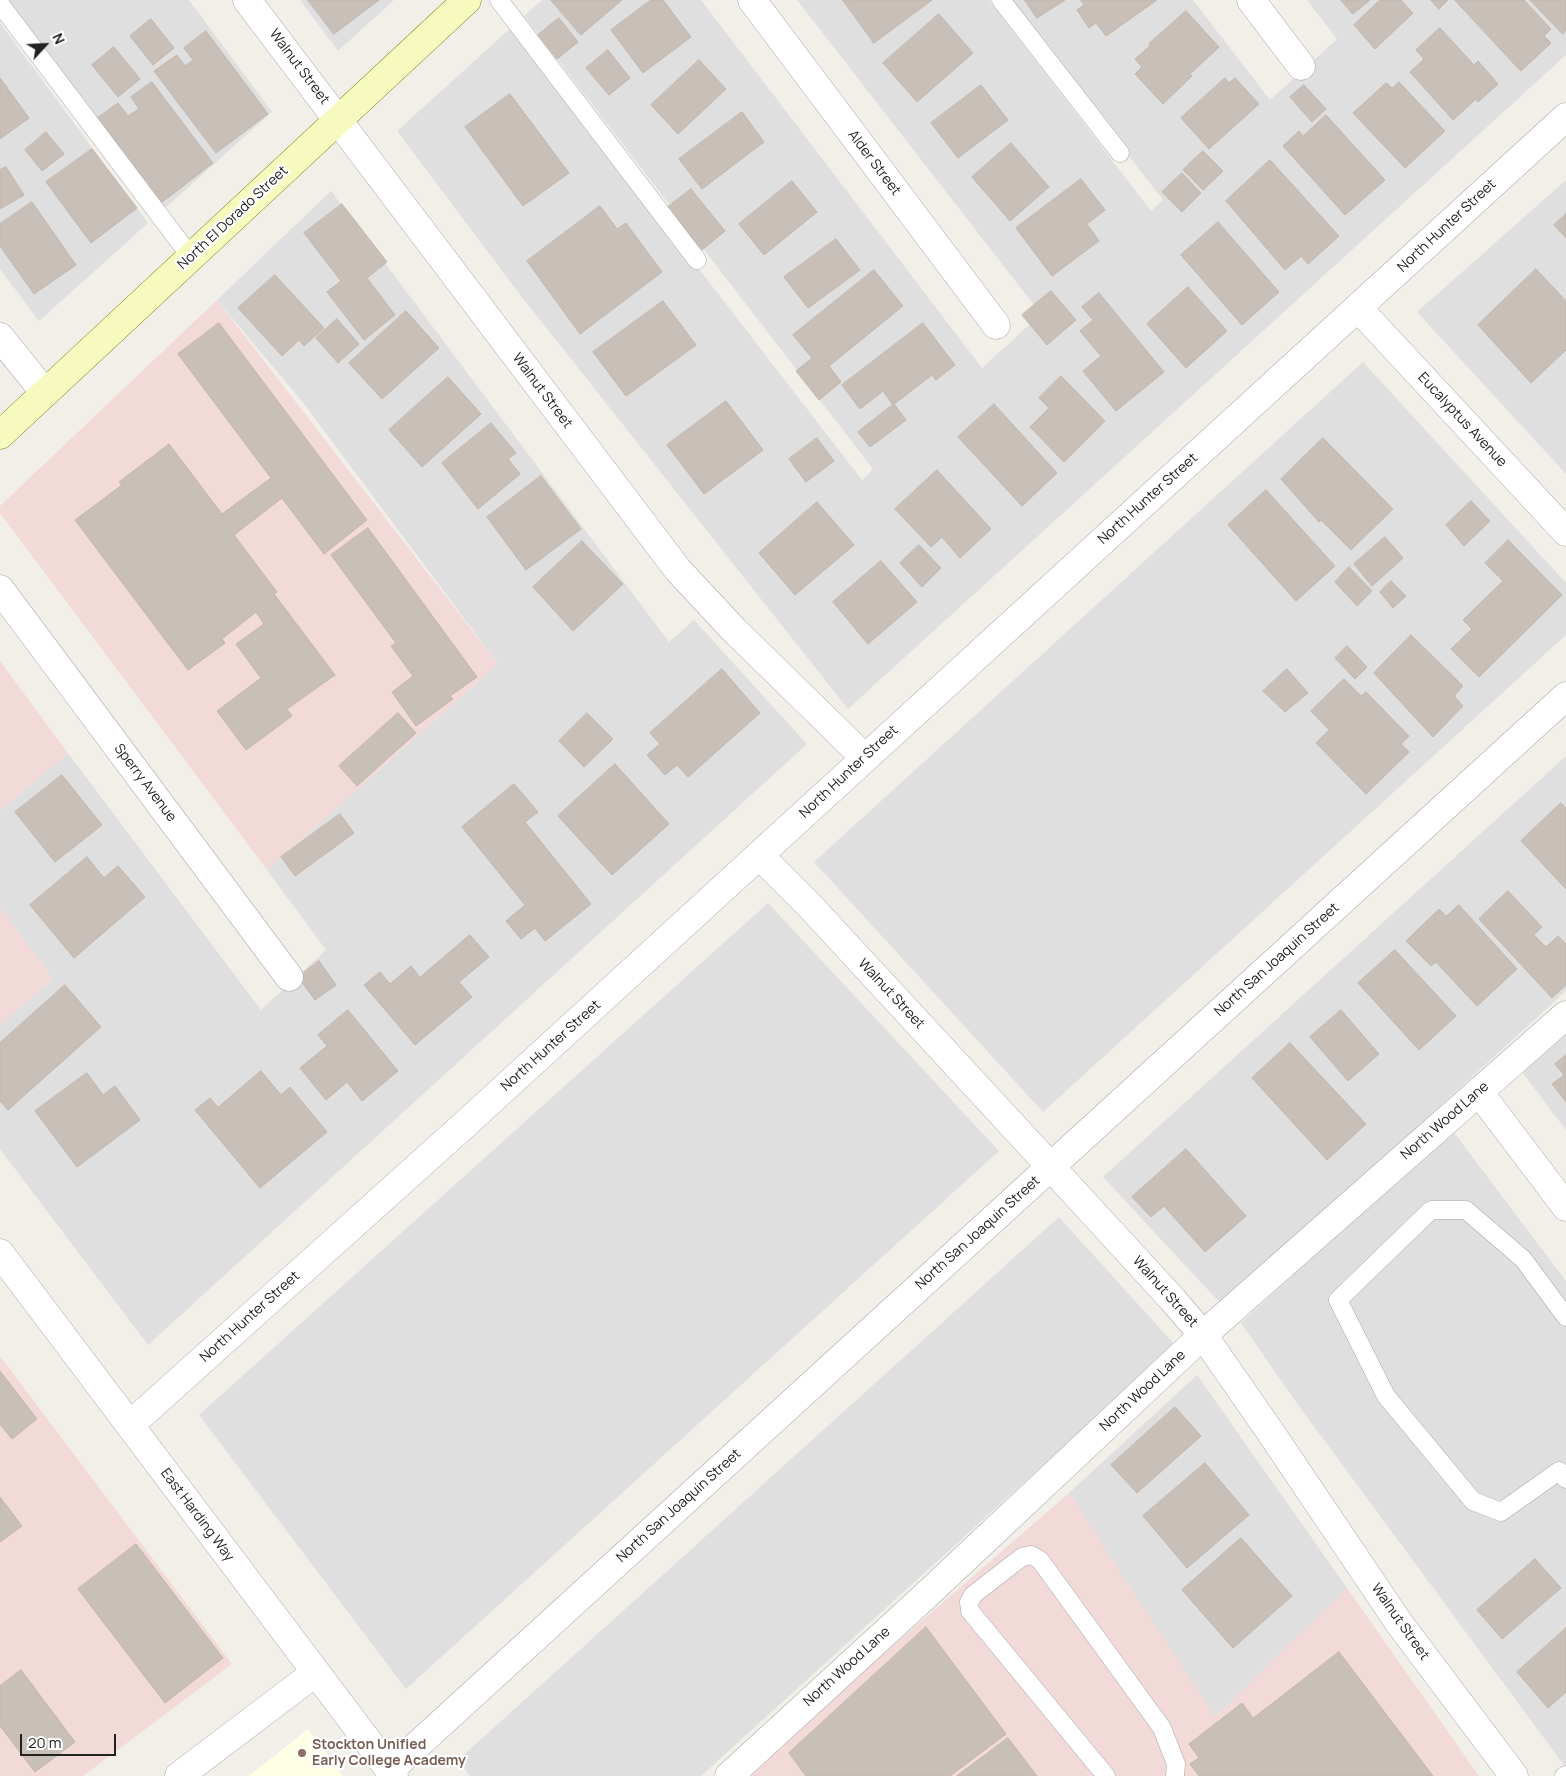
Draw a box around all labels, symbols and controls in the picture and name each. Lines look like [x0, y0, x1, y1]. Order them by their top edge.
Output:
north arrow [20, 20, 70, 70]
street label: Walnut Street [265, 26, 333, 108]
text: N [48, 30, 70, 47]
street label: Alder Street [844, 127, 904, 199]
street label: North El Dorado Street [174, 163, 292, 273]
street label: North Hunter Street [1394, 176, 1500, 276]
street label: Walnut Street [508, 350, 576, 432]
street label: Eucalyptus Avenue [1414, 369, 1510, 471]
street label: North Hunter Street [1095, 450, 1201, 548]
street label: North Hunter Street [796, 722, 902, 822]
street label: Sperry Avenue [110, 741, 180, 825]
street label: North San Joaquin Street [1211, 900, 1343, 1020]
street label: Walnut Street [854, 955, 928, 1033]
street label: North Hunter Street [498, 997, 604, 1095]
street label: North Wood Lane [1398, 1078, 1492, 1164]
street label: North San Joaquin Street [912, 1173, 1044, 1293]
street label: Walnut Street [1129, 1253, 1201, 1331]
street label: North Hunter Street [197, 1268, 303, 1366]
street label: North Wood Lane [1097, 1347, 1189, 1435]
street label: North San Joaquin Street [613, 1446, 745, 1566]
street label: East Harding Way [157, 1465, 237, 1565]
street label: Walnut Street [1367, 1580, 1433, 1664]
street label: North Wood Lane [800, 1624, 894, 1710]
scale bar [22, 1724, 119, 1756]
text: 20 m [28, 1732, 61, 1753]
place label: Stockton Unified Early College Academy [312, 1737, 466, 1770]
marker: Stockton Unified Early College Academy [296, 1747, 308, 1759]

